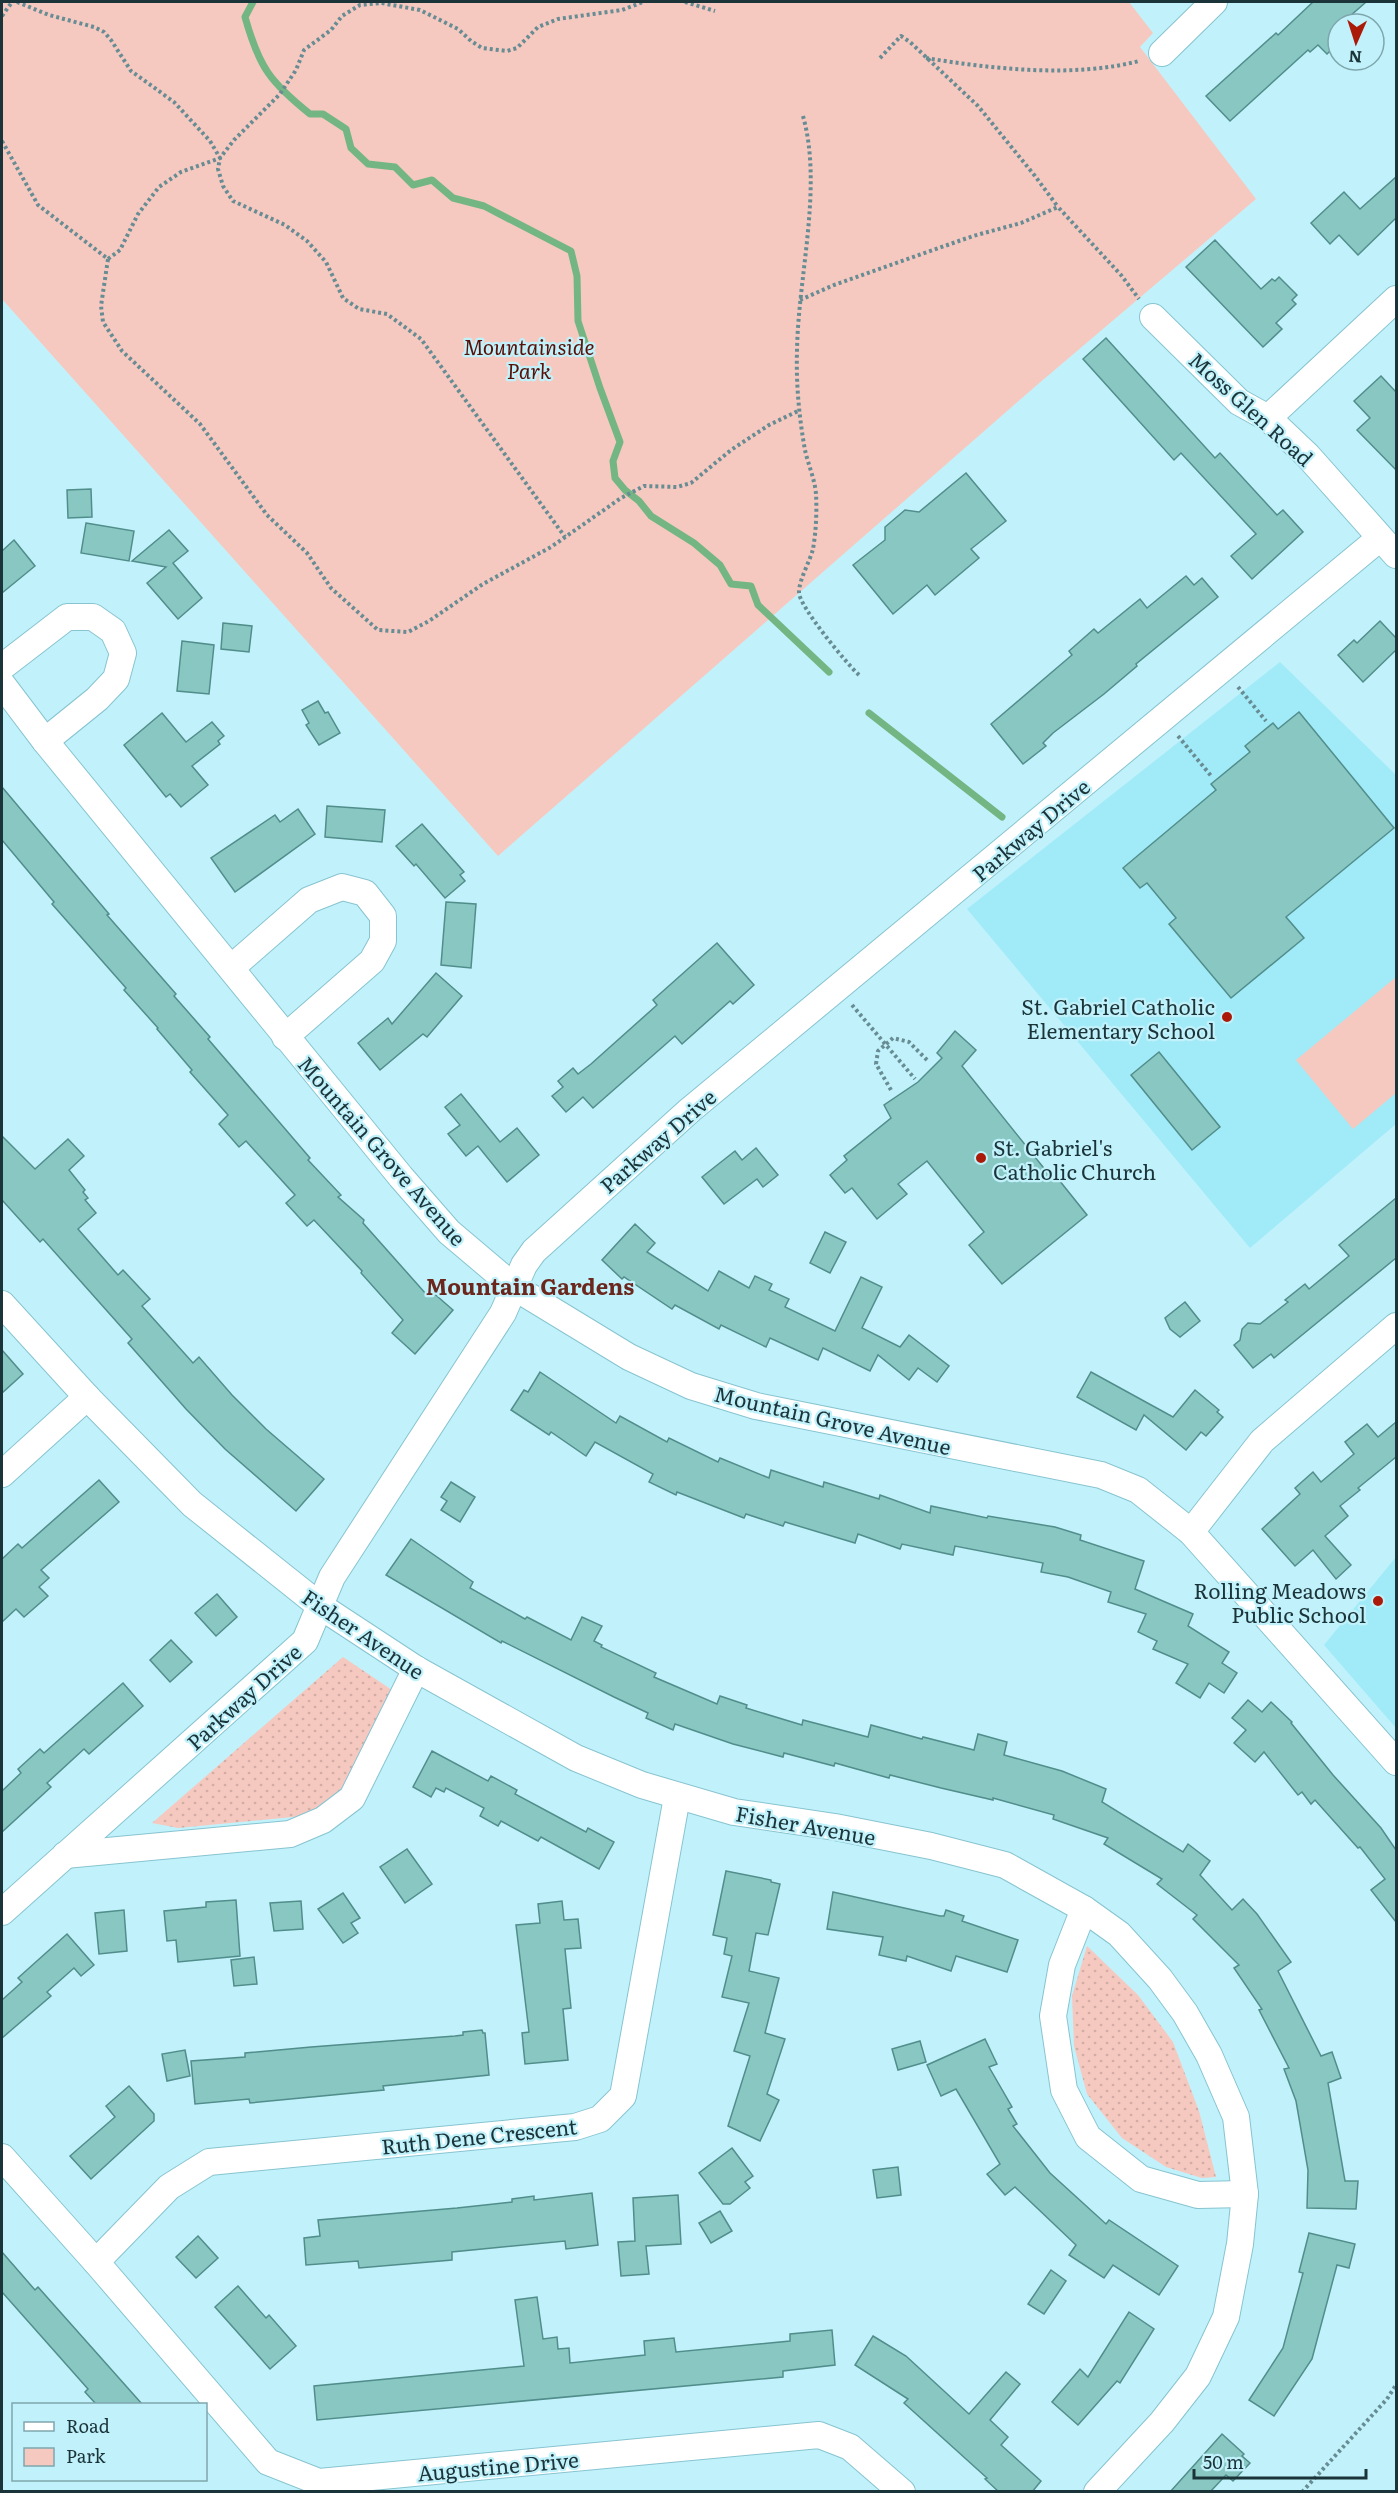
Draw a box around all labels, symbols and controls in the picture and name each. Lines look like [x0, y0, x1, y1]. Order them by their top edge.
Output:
north arrow [1326, 12, 1386, 72]
text: N [1348, 46, 1363, 70]
park label: Mountainside Park [463, 330, 595, 385]
street label: Moss Glen Road [1183, 344, 1321, 473]
street label: Parkway Drive [964, 770, 1096, 888]
place label: St. Gabriel Catholic Elementary School [1021, 990, 1215, 1045]
marker: St. Gabriel Catholic Elementary School [1220, 1010, 1234, 1024]
street label: Mountain Grove Avenue [292, 1048, 474, 1252]
street label: Parkway Drive [592, 1081, 722, 1199]
place label: St. Gabriel's Catholic Church [993, 1131, 1156, 1186]
marker: St. Gabriel's Catholic Church [974, 1151, 988, 1165]
district label: Mountain Gardens [426, 1269, 634, 1302]
street label: Mountain Grove Avenue [711, 1377, 955, 1461]
place label: Rolling Meadows Public School [1194, 1574, 1366, 1629]
street label: Fisher Avenue [297, 1581, 431, 1686]
marker: Rolling Meadows Public School [1371, 1594, 1385, 1608]
street label: Parkway Drive [179, 1636, 307, 1756]
street label: Fisher Avenue [734, 1796, 879, 1852]
street label: Ruth Dene Crescent [380, 2109, 579, 2161]
legend [12, 2403, 207, 2481]
text: Road [66, 2412, 110, 2439]
text: Park [66, 2442, 107, 2469]
scale bar [1194, 2442, 1366, 2480]
street label: Augustine Drive [416, 2443, 580, 2487]
text: 50 m [1203, 2448, 1244, 2475]

